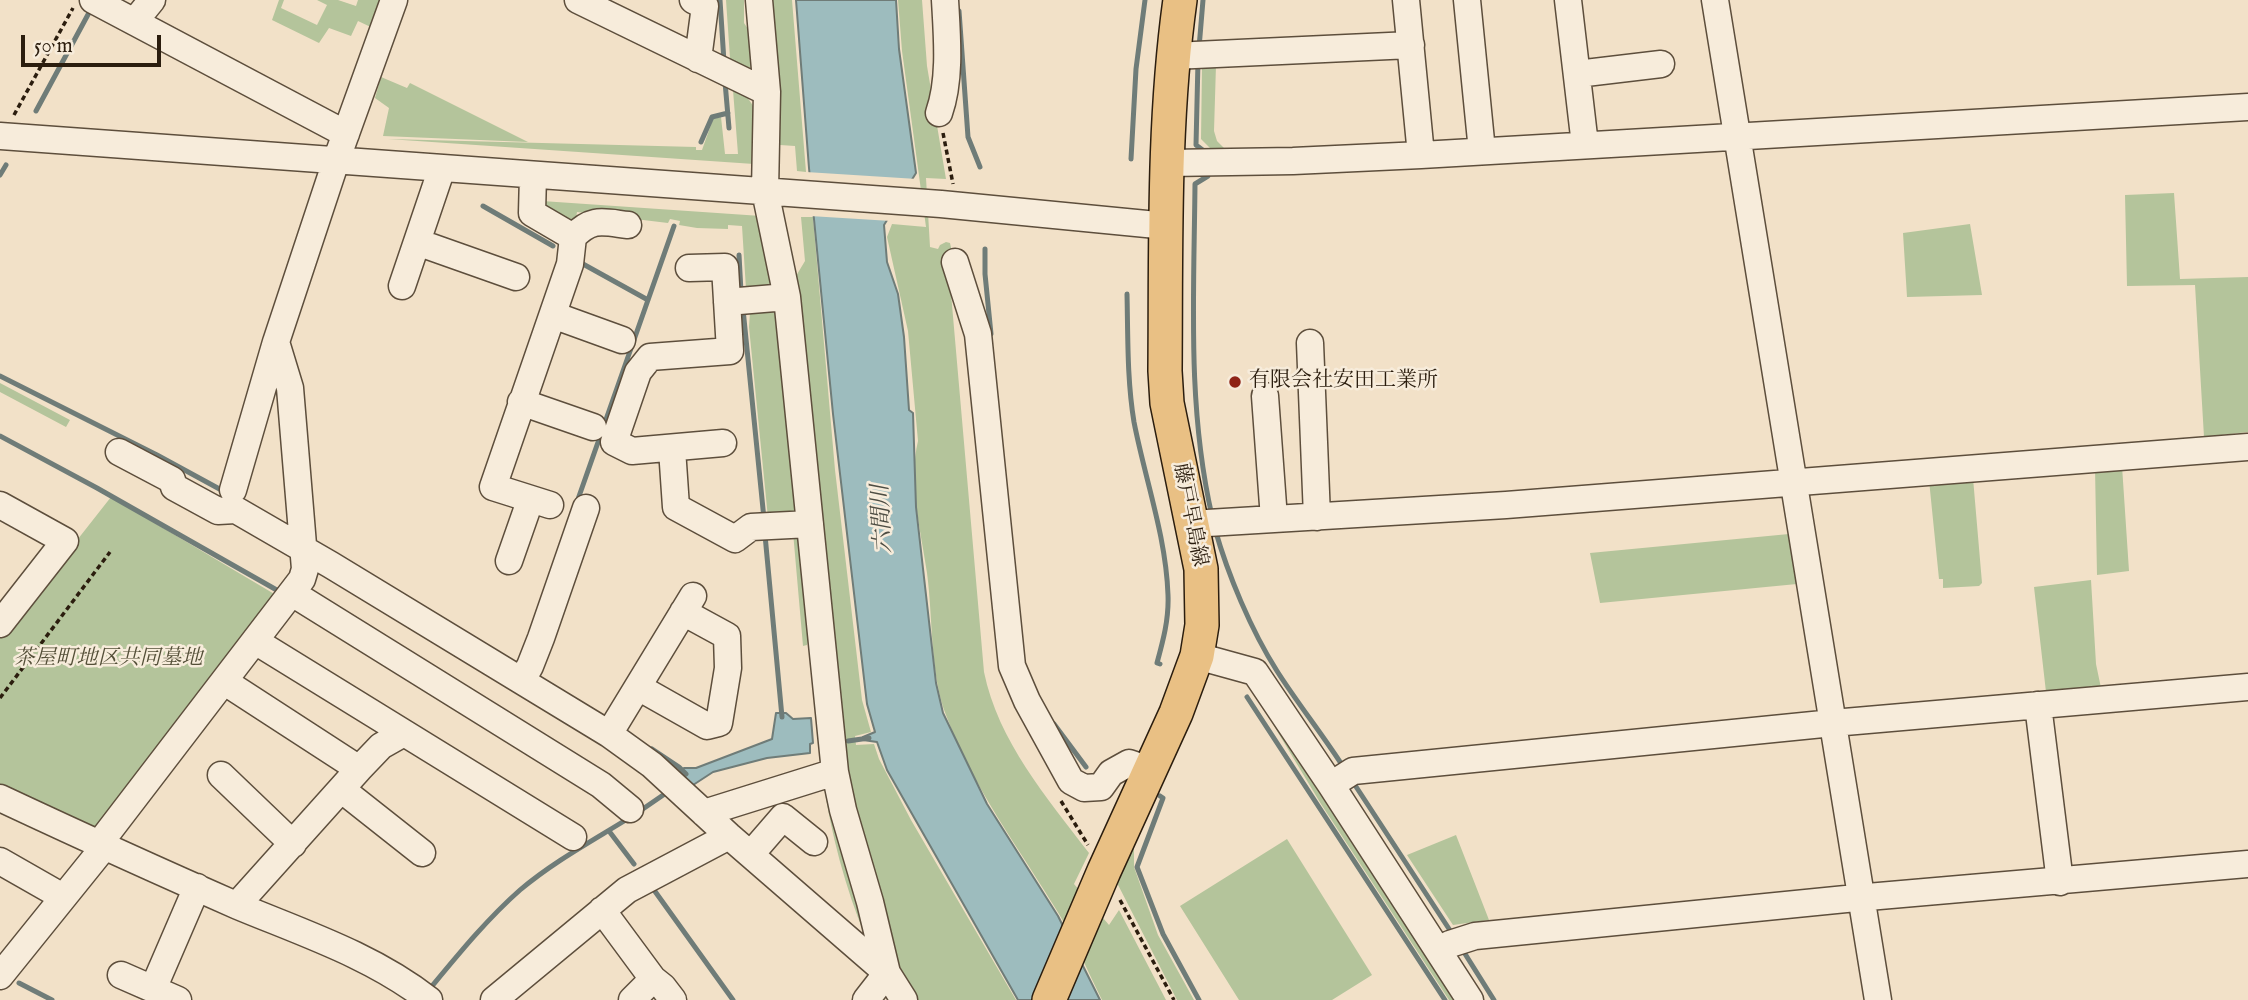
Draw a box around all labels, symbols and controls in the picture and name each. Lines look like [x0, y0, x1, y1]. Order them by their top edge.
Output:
scale bar [24, 21, 164, 65]
text: 50 m [34, 33, 73, 60]
place label: 有限会社安田工業所 [1249, 369, 1438, 395]
marker: 有限会社安田工業所 [1227, 374, 1243, 390]
street label: 藤戸早島線 [1167, 461, 1211, 569]
water label: 六間川 [868, 484, 900, 554]
park label: 茶屋町地区共同墓地 [14, 647, 202, 673]

